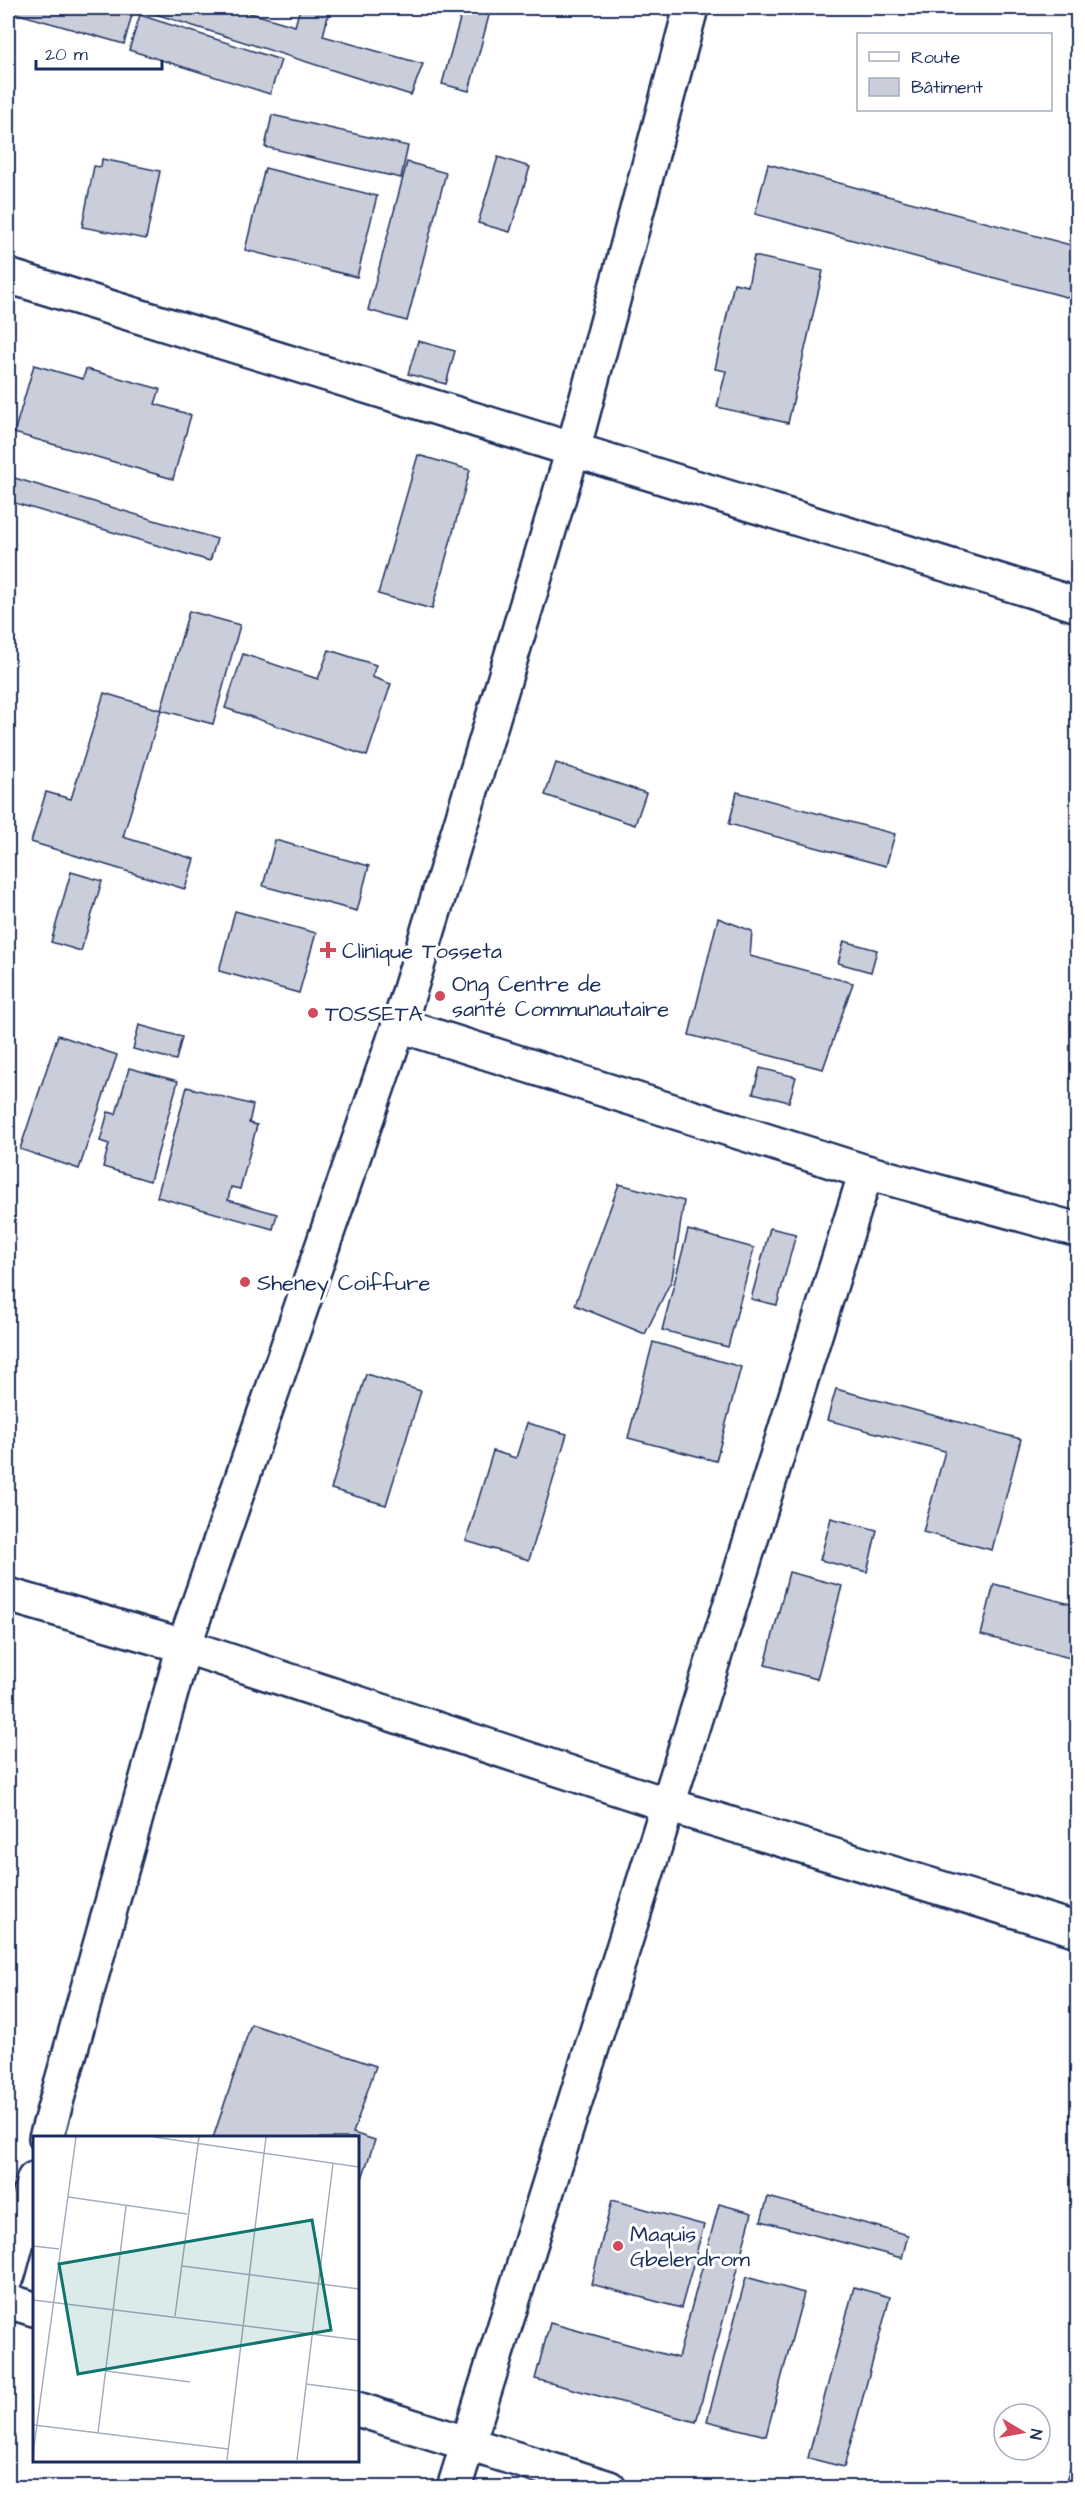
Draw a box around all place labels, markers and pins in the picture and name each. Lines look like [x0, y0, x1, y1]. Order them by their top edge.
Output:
place label: Clinique Tosseta [342, 936, 502, 967]
marker: Clinique Tosseta [319, 941, 337, 959]
place label: Ong Centre de santé Communautaire [452, 969, 669, 1025]
marker: Ong Centre de santé Communautaire [433, 989, 447, 1003]
place label: TOSSETA [325, 999, 423, 1030]
marker: TOSSETA [306, 1006, 320, 1020]
place label: Sheney Coiffure [257, 1268, 430, 1300]
marker: Sheney Coiffure [238, 1275, 252, 1289]
place label: Maquis Gbelerdrom [630, 2219, 750, 2275]
marker: Maquis Gbelerdrom [611, 2239, 625, 2253]

